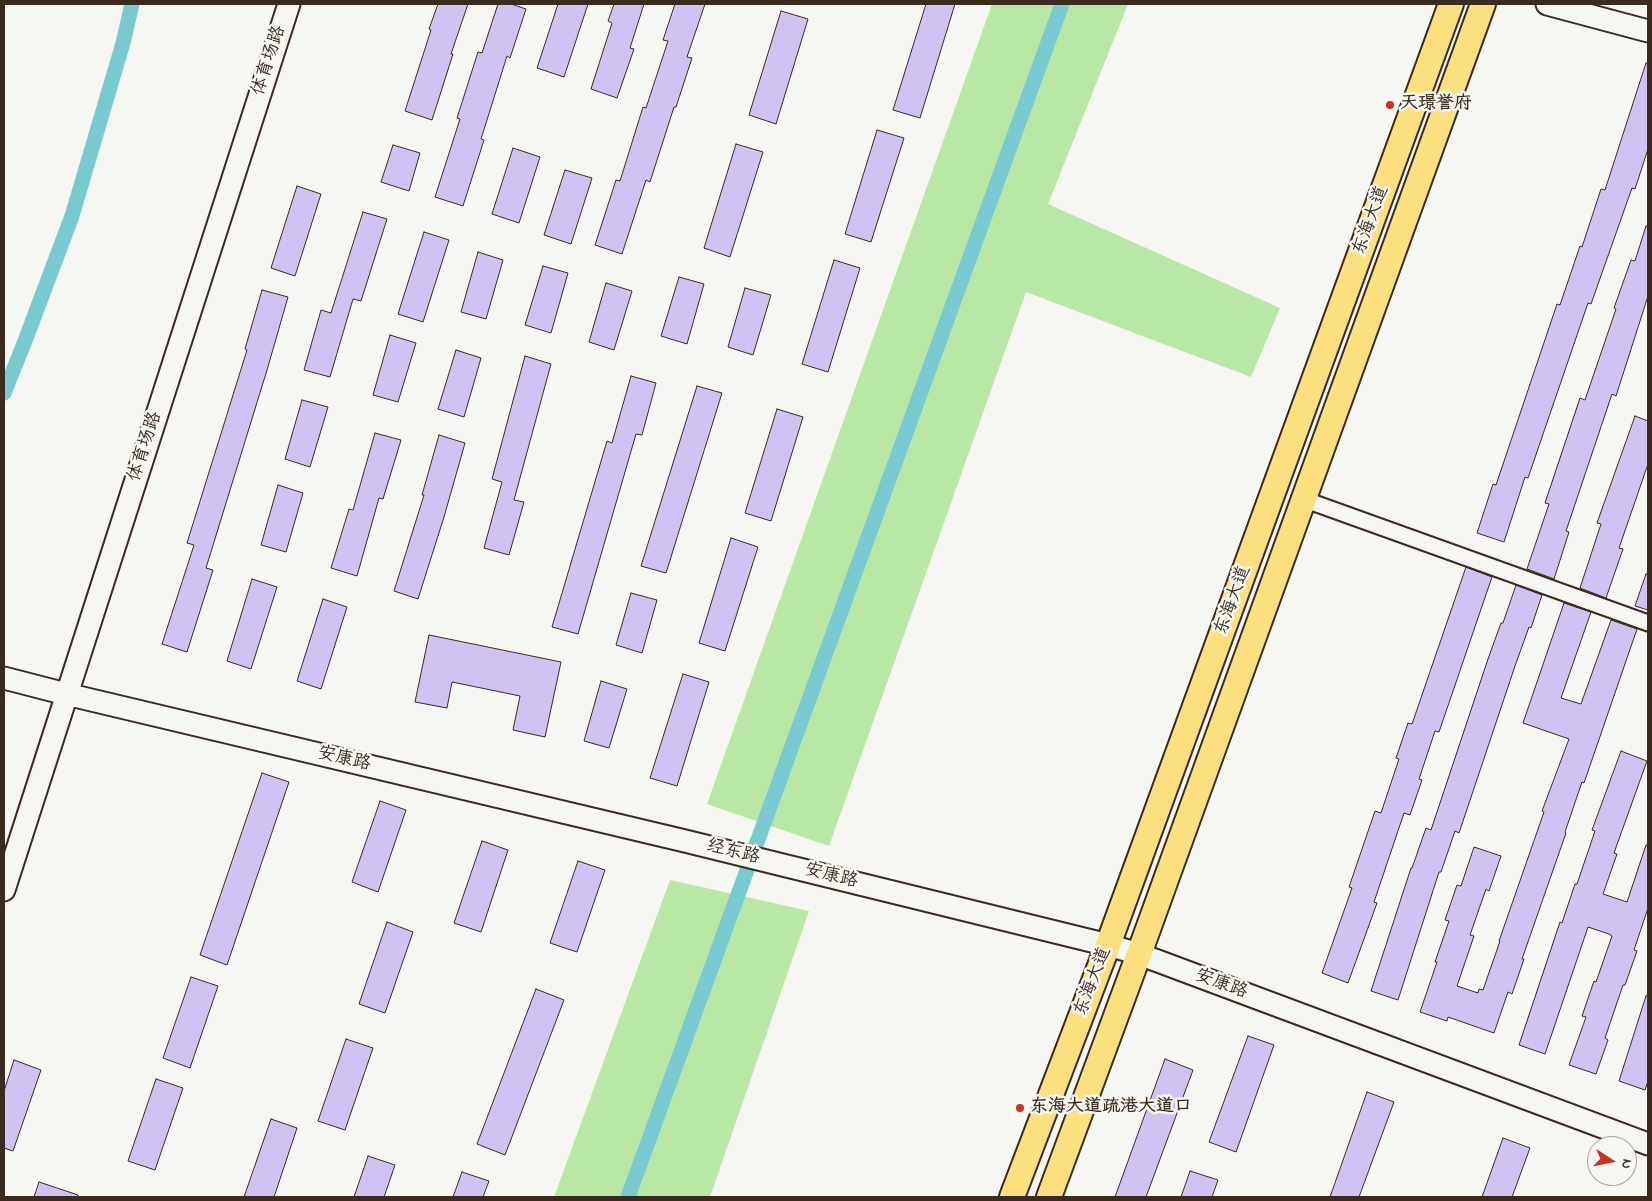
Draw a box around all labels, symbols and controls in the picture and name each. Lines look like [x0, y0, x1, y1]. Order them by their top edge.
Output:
street label: 体育场路 [249, 23, 291, 99]
place label: 天璟誉府 [1400, 94, 1472, 116]
marker: 天璟誉府 [1384, 99, 1396, 111]
street label: 东海大道 [1350, 183, 1394, 259]
street label: 体育场路 [125, 409, 167, 485]
street label: 东海大道 [1212, 563, 1256, 639]
street label: 安康路 [315, 743, 373, 777]
street label: 经东路 [704, 836, 762, 870]
street label: 安康路 [802, 860, 860, 894]
street label: 东海大道 [1071, 945, 1117, 1019]
street label: 安康路 [1192, 966, 1250, 1004]
place label: 东海大道疏港大道口 [1030, 1097, 1192, 1119]
marker: 东海大道疏港大道口 [1014, 1102, 1026, 1114]
north arrow [1587, 1136, 1637, 1186]
text: N [1615, 1157, 1637, 1170]

